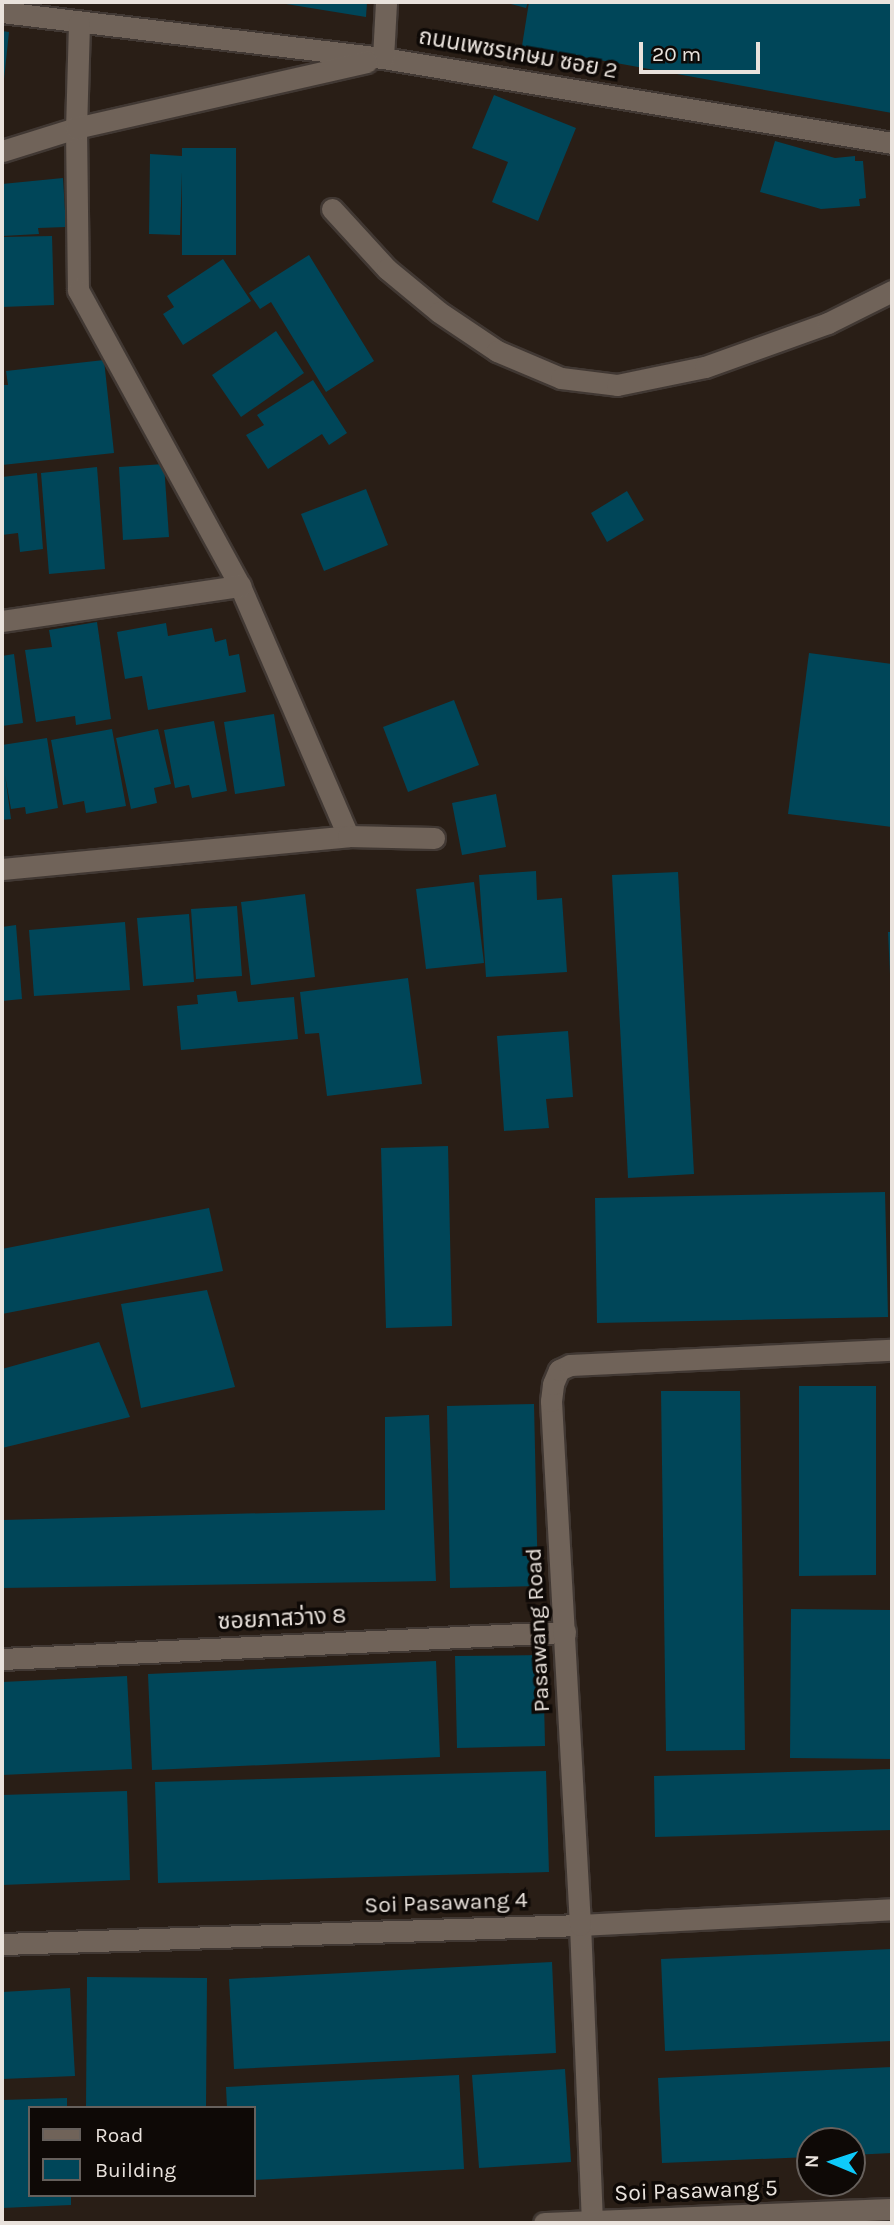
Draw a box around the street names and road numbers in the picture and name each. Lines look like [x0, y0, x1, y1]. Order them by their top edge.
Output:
street label: ถนนเพชรเกษม ซอย 2 [416, 23, 620, 85]
street label: Pasawang Road [520, 1547, 556, 1713]
street label: ซอยภาสว่าง 8 [217, 1602, 347, 1636]
street label: Soi Pasawang 4 [364, 1886, 528, 1920]
street label: Soi Pasawang 5 [614, 2174, 778, 2208]

